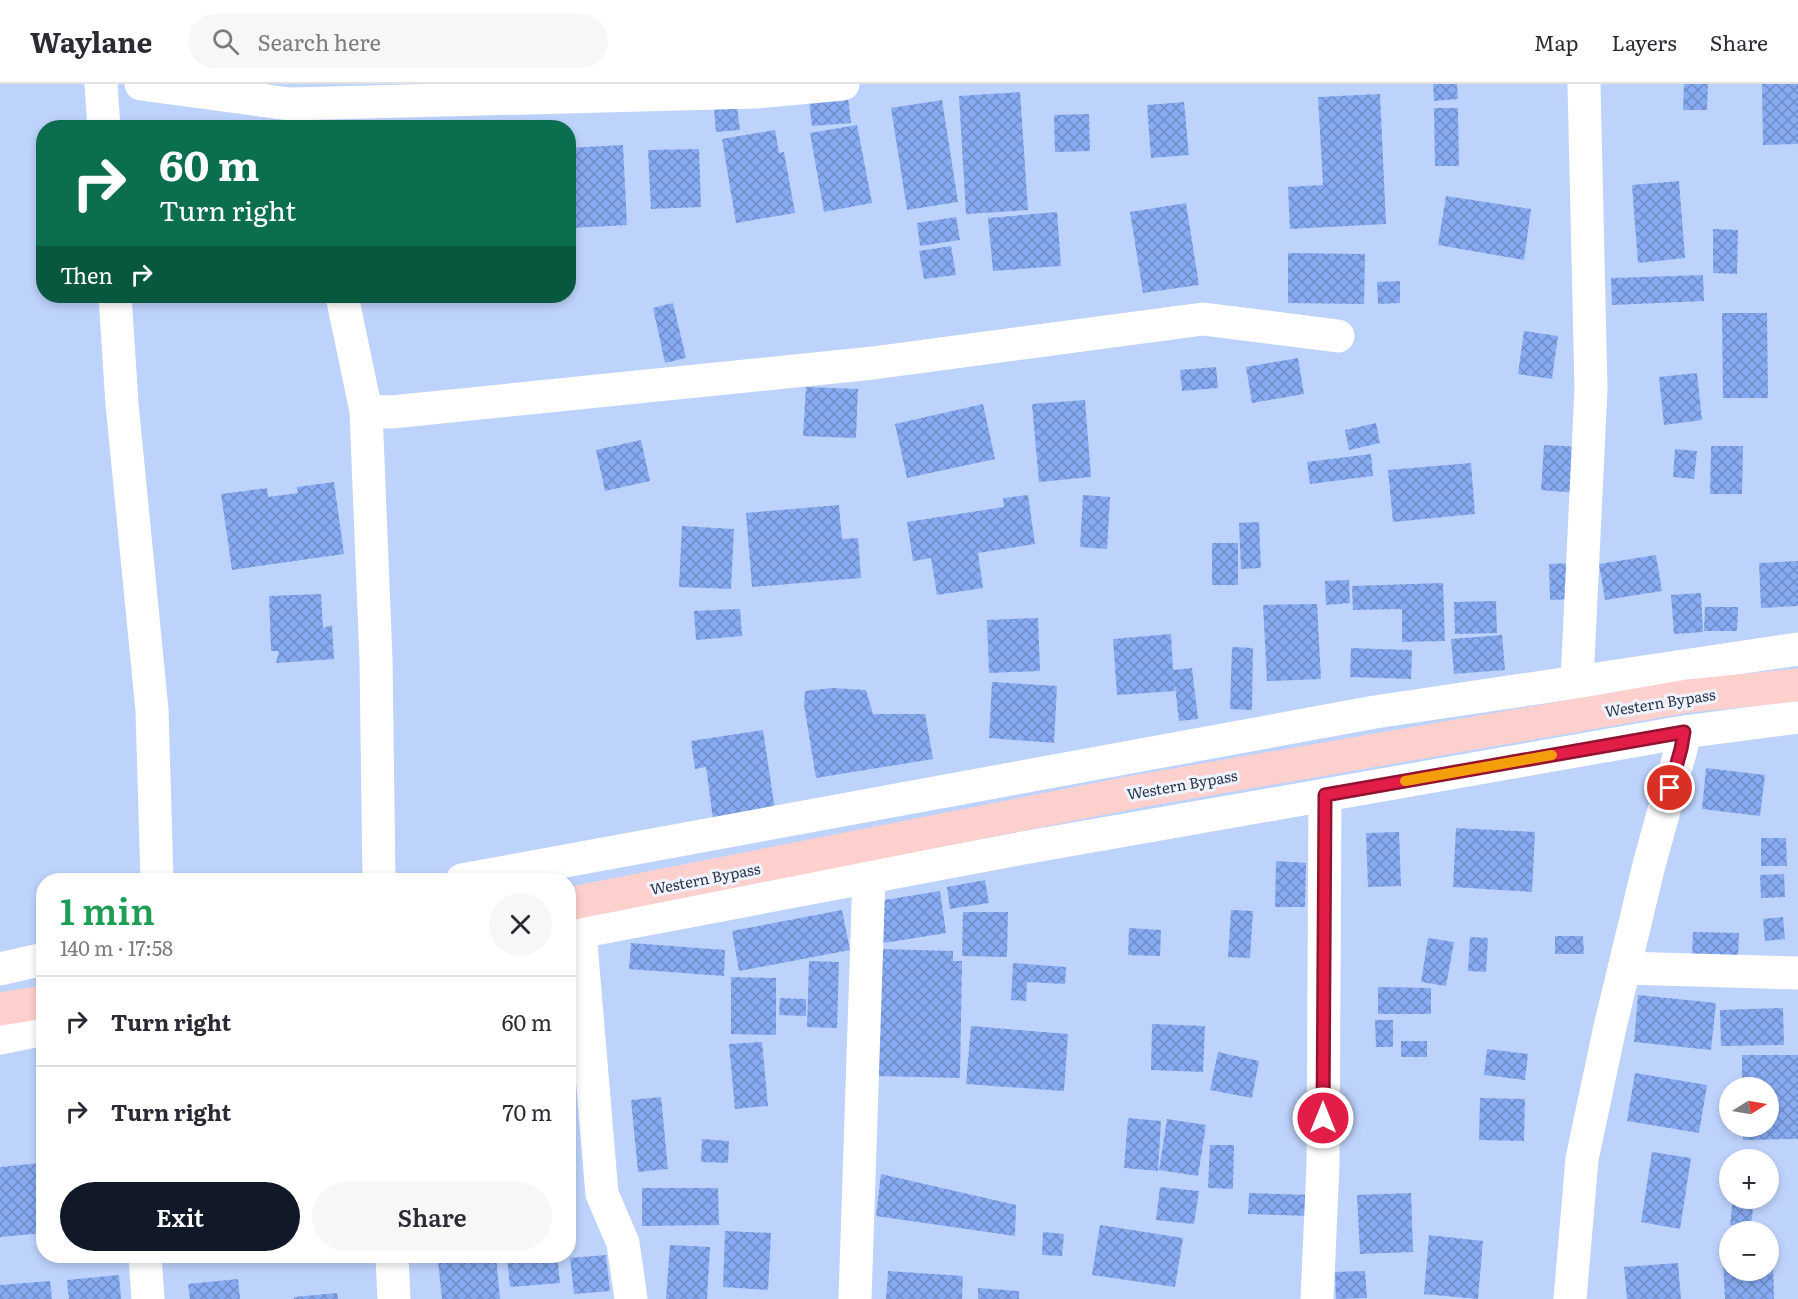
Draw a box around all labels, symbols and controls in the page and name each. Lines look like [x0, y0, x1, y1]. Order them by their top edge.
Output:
search box [188, 14, 608, 68]
text: Waylane [30, 20, 152, 62]
icon: search [209, 25, 242, 58]
text: Search here [257, 25, 381, 58]
text: Map [1534, 26, 1579, 57]
text: Layers [1612, 26, 1677, 57]
text: Share [1710, 26, 1768, 57]
text: 60 m [159, 132, 260, 194]
icon: right [60, 144, 138, 222]
text: Turn right [159, 189, 296, 229]
text: Then [60, 258, 113, 291]
icon: right [125, 258, 158, 291]
street label: Western Bypass [1603, 682, 1717, 722]
pin [1644, 762, 1695, 813]
street label: Western Bypass [1125, 763, 1239, 805]
icon: arrive [1653, 771, 1686, 804]
street label: Western Bypass [648, 856, 762, 900]
text: 1 min [60, 883, 155, 936]
button: close [489, 893, 552, 956]
text: 140 m · 17:58 [60, 932, 173, 962]
icon: right [60, 1005, 93, 1038]
text: Turn right [111, 1005, 231, 1038]
text: 60 m [502, 1005, 552, 1038]
north arrow [1719, 1077, 1779, 1137]
map controls [1719, 1077, 1779, 1281]
position arrow [1291, 1086, 1355, 1150]
icon: right [60, 1095, 93, 1128]
text: Turn right [111, 1095, 231, 1128]
text: 70 m [502, 1095, 552, 1128]
button: + [1719, 1149, 1779, 1209]
button: Exit [60, 1182, 300, 1251]
button: Share [312, 1182, 552, 1251]
button: − [1719, 1221, 1779, 1281]

